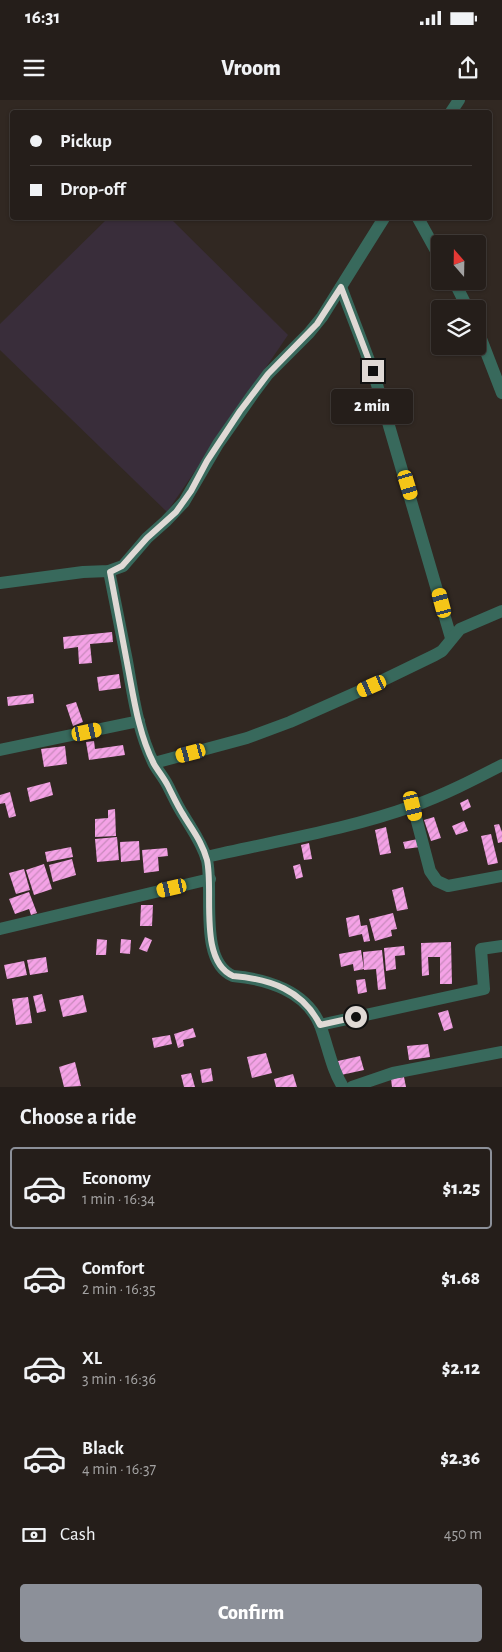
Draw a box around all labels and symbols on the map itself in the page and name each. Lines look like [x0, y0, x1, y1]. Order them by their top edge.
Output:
north arrow [431, 235, 486, 290]
route end [362, 360, 384, 382]
callout: 2 min [332, 388, 414, 424]
car [396, 468, 419, 502]
car [430, 587, 453, 619]
car [355, 673, 388, 699]
car [70, 722, 103, 742]
car [174, 742, 207, 764]
car [402, 790, 423, 822]
car [155, 877, 188, 899]
route start [345, 1006, 367, 1028]

